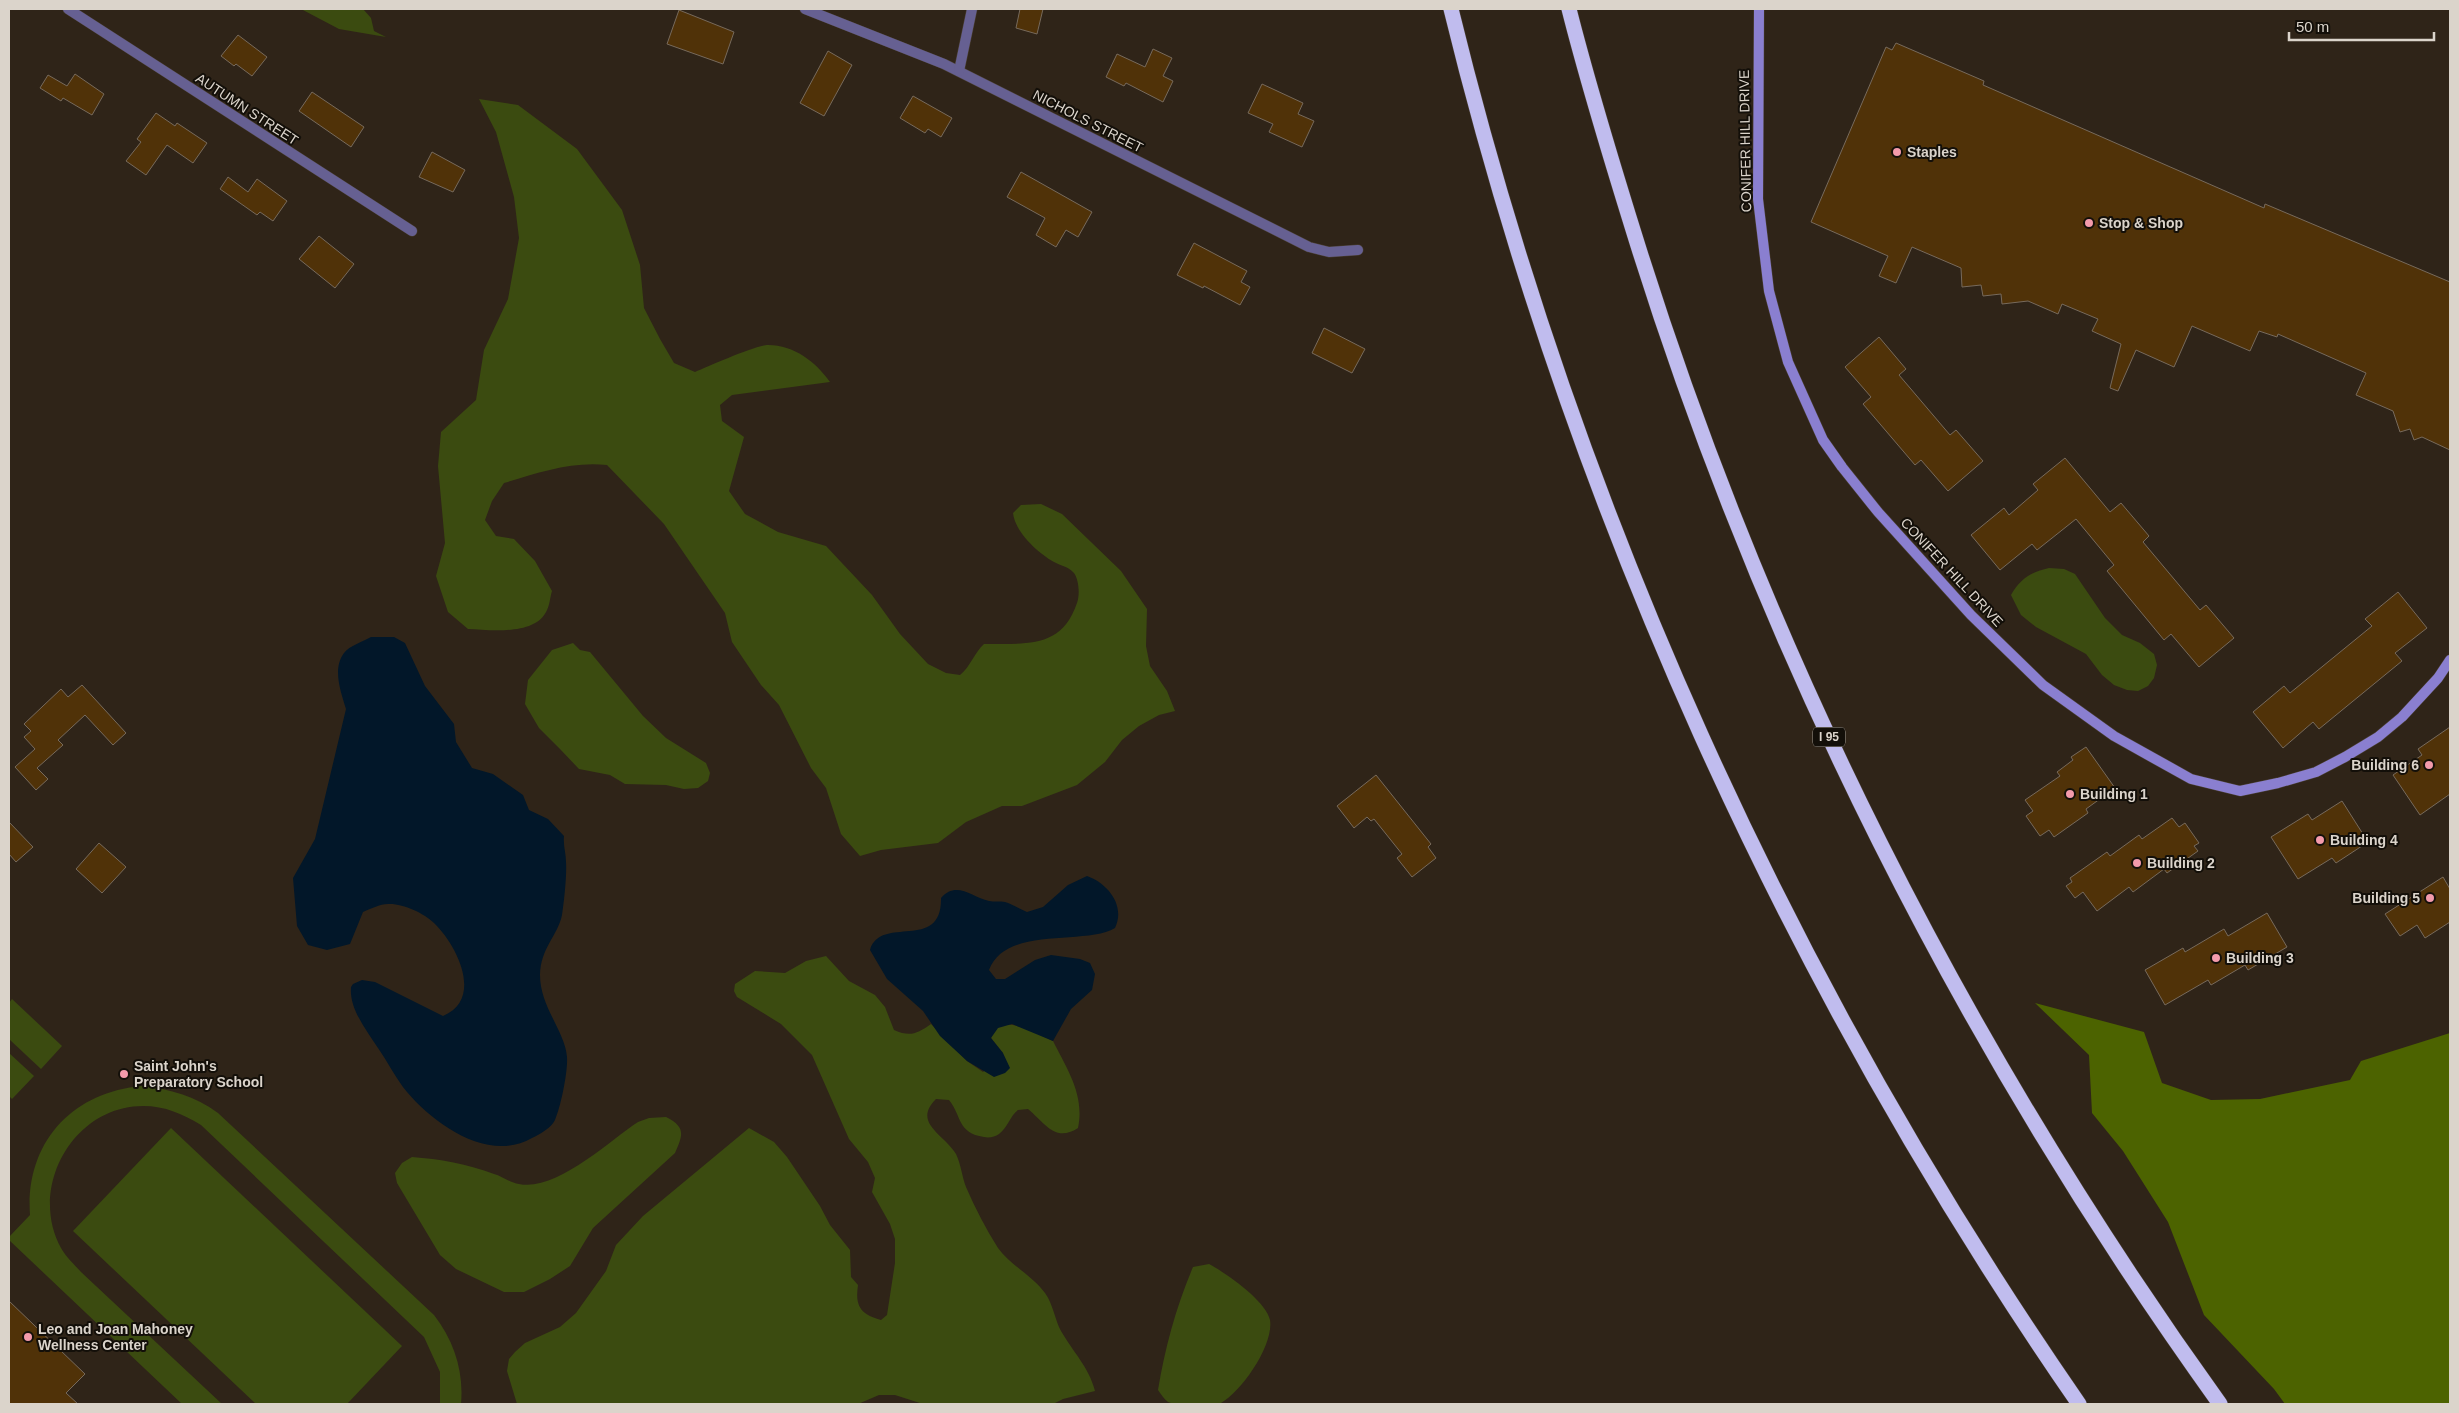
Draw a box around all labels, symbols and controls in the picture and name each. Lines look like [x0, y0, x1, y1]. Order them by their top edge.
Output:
scale bar [2289, 10, 2434, 42]
text: 50 m [2296, 18, 2329, 35]
street label: AUTUMN STREET [193, 70, 302, 148]
street label: CONIFER HILL DRIVE [1736, 70, 1754, 212]
street label: NICHOLS STREET [1030, 86, 1146, 156]
place label: Staples [1907, 144, 1957, 160]
marker: Staples [1891, 146, 1903, 158]
place label: Stop & Shop [2099, 215, 2183, 231]
marker: Stop & Shop [2083, 217, 2095, 229]
street label: CONIFER HILL DRIVE [1898, 514, 2006, 630]
road number: I 95 [1813, 728, 1845, 746]
place label: Building 6 [2351, 757, 2419, 773]
marker: Building 6 [2423, 759, 2435, 771]
place label: Building 1 [2080, 786, 2148, 802]
marker: Building 1 [2064, 788, 2076, 800]
place label: Building 4 [2330, 832, 2398, 848]
marker: Building 4 [2314, 834, 2326, 846]
place label: Building 2 [2147, 855, 2215, 871]
marker: Building 2 [2131, 857, 2143, 869]
place label: Building 5 [2352, 890, 2420, 906]
marker: Building 5 [2424, 892, 2436, 904]
place label: Building 3 [2226, 950, 2294, 966]
marker: Building 3 [2210, 952, 2222, 964]
place label: Saint John's Preparatory School [134, 1058, 263, 1090]
marker: Saint John's Preparatory School [118, 1068, 130, 1080]
place label: Leo and Joan Mahoney Wellness Center [38, 1321, 193, 1353]
marker: Leo and Joan Mahoney Wellness Center [22, 1331, 34, 1343]

